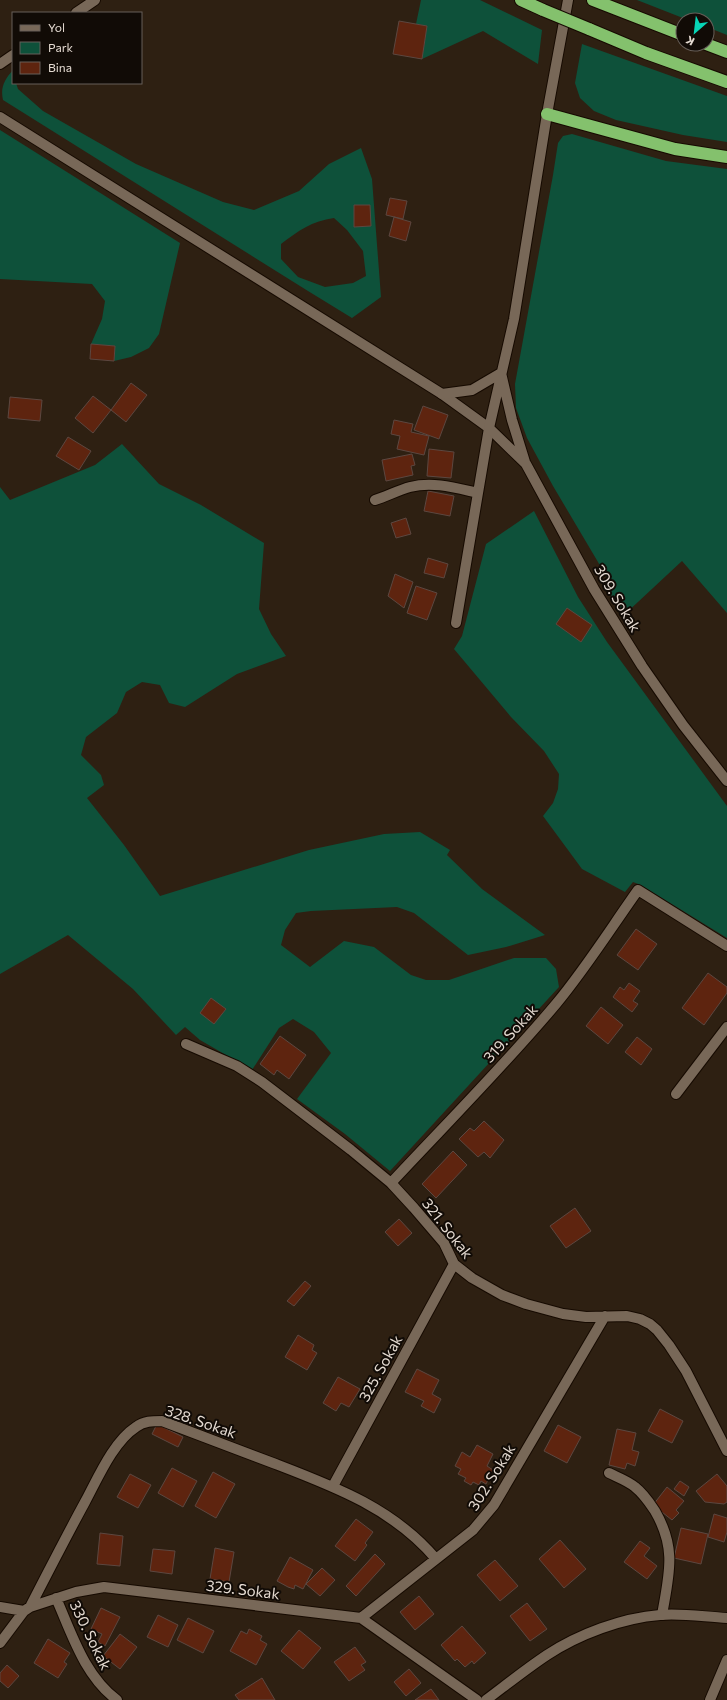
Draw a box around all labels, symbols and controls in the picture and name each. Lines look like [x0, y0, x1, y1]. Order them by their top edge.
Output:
legend [12, 12, 142, 84]
north arrow [675, 12, 715, 52]
text: Yol [48, 20, 65, 34]
text: K [683, 34, 697, 49]
text: Park [48, 40, 74, 54]
text: Bina [48, 60, 72, 74]
street label: 309. Sokak [591, 561, 645, 635]
street label: 319. Sokak [479, 1000, 541, 1066]
street label: 321. Sokak [419, 1194, 477, 1262]
street label: 325. Sokak [354, 1332, 406, 1404]
street label: 328. Sokak [163, 1400, 239, 1442]
street label: 302. Sokak [464, 1440, 518, 1514]
street label: 329. Sokak [205, 1576, 281, 1602]
street label: 330. Sokak [66, 1597, 116, 1673]

